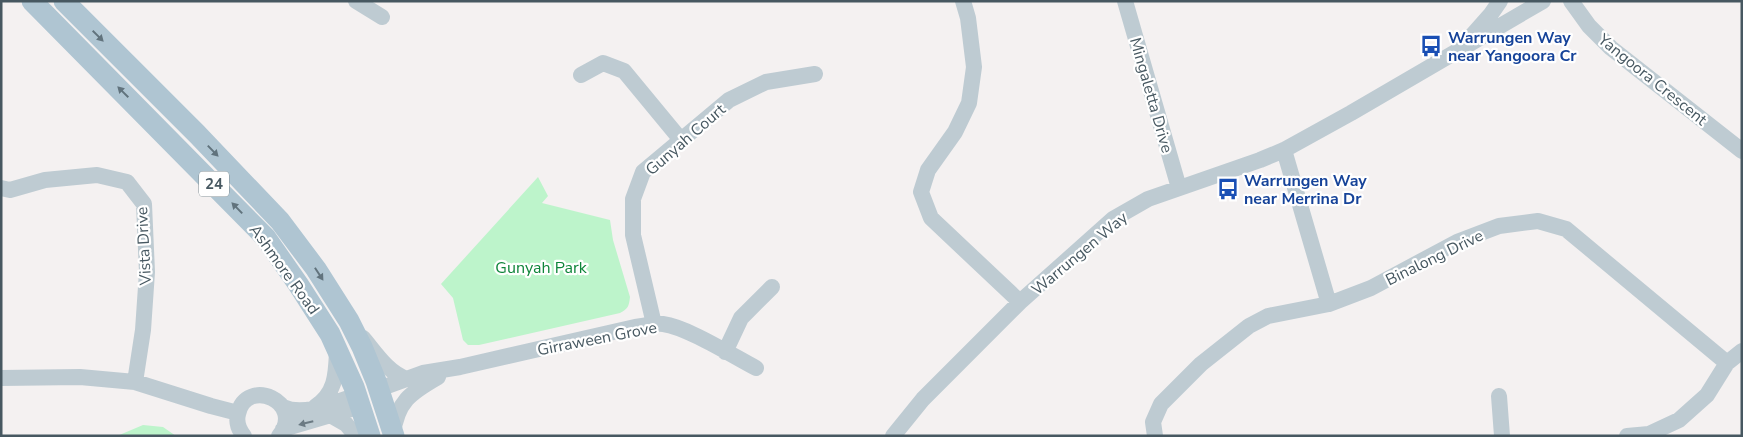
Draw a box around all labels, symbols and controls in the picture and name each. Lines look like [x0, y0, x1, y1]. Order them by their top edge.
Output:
place label: Warrungen Way near Yangoora Cr [1448, 27, 1577, 67]
street label: Yangoora Crescent [1592, 28, 1712, 131]
one-way arrow [92, 29, 104, 41]
bus stop icon: Warrungen Way near Yangoora Cr [1418, 33, 1444, 59]
street label: Mingaletta Drive [1124, 35, 1178, 156]
one-way arrow [117, 87, 129, 99]
street label: Gunyah Court [641, 99, 731, 181]
one-way arrow [207, 144, 219, 156]
place label: Warrungen Way near Merrina Dr [1244, 170, 1367, 210]
road number: 24 [199, 172, 229, 196]
bus stop icon: Warrungen Way near Merrina Dr [1215, 176, 1241, 202]
one-way arrow [231, 202, 243, 214]
street label: Vista Drive [131, 206, 157, 287]
street label: Warrungen Way [1027, 207, 1133, 300]
street label: Ashmore Road [244, 220, 324, 319]
street label: Binalong Drive [1382, 225, 1487, 291]
park label: Gunyah Park [495, 257, 588, 279]
one-way arrow [314, 267, 323, 280]
street label: Girraween Grove [536, 317, 659, 361]
one-way arrow [298, 419, 313, 427]

